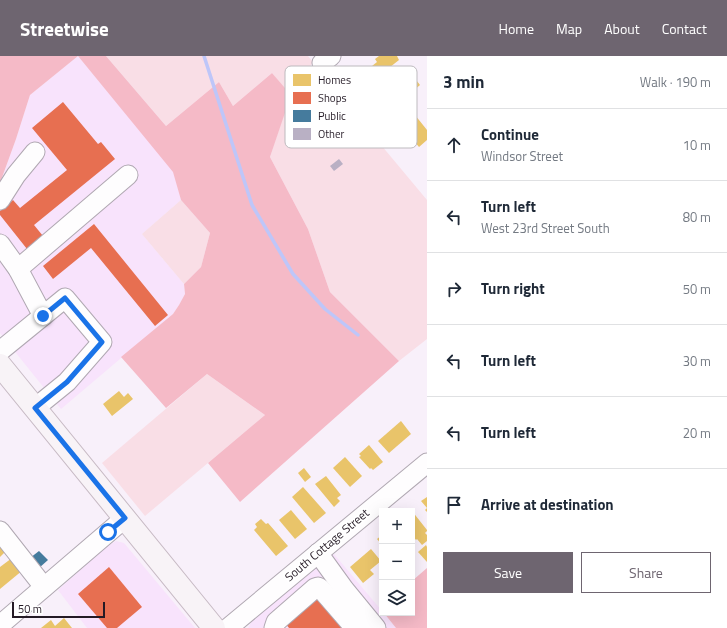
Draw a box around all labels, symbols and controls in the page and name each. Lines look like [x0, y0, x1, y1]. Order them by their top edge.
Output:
text: Streetwise [20, 14, 109, 43]
text: Home [499, 18, 534, 39]
text: Map [556, 18, 582, 39]
text: About [604, 18, 640, 39]
text: Contact [662, 18, 707, 39]
legend [285, 66, 417, 148]
text: 3 min [443, 69, 484, 95]
text: Homes [318, 72, 351, 88]
text: Walk · 190 m [640, 72, 711, 92]
text: Shops [318, 90, 347, 106]
text: Public [318, 108, 346, 124]
text: Continue [481, 123, 539, 146]
text: Other [318, 126, 345, 142]
icon: ahead [443, 134, 465, 156]
text: 10 m [683, 135, 711, 155]
text: Windsor Street [481, 146, 563, 166]
text: Turn left [481, 195, 536, 218]
icon: left [443, 206, 465, 228]
text: 80 m [683, 207, 711, 227]
text: West 23rd Street South [481, 218, 610, 238]
text: Turn right [481, 277, 545, 300]
icon: right [443, 278, 465, 300]
text: 50 m [683, 279, 711, 299]
route end [34, 307, 52, 325]
text: Turn left [481, 349, 536, 372]
icon: left [443, 350, 465, 372]
text: 30 m [683, 351, 711, 371]
text: Turn left [481, 421, 536, 444]
icon: left [443, 422, 465, 444]
text: 20 m [683, 423, 711, 443]
text: Arrive at destination [481, 493, 614, 516]
icon: arrive [443, 494, 465, 516]
street label: South Cottage Street [280, 503, 374, 586]
map controls [379, 508, 415, 616]
button: + [379, 508, 415, 544]
route start [99, 523, 117, 541]
button: − [379, 544, 415, 580]
button: Save [443, 552, 573, 593]
button: Share [581, 552, 711, 593]
button: layers [379, 580, 415, 616]
scale bar [12, 600, 105, 619]
text: 50 m [18, 601, 42, 617]

